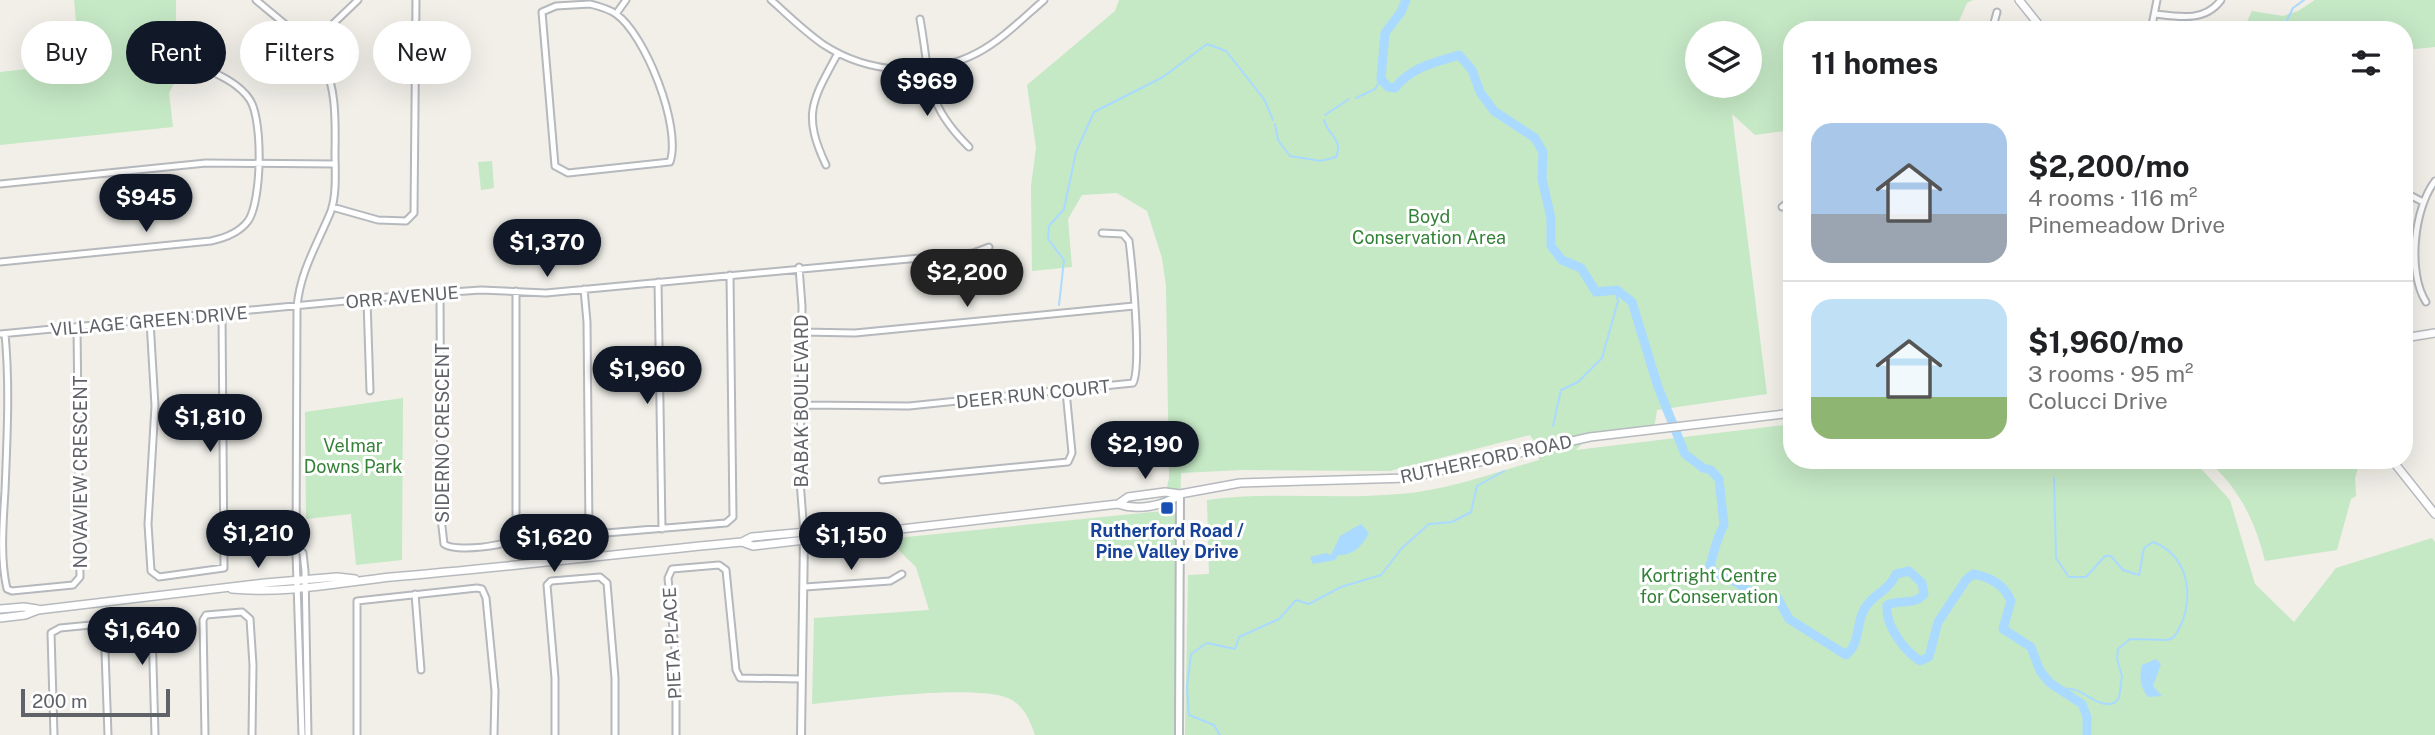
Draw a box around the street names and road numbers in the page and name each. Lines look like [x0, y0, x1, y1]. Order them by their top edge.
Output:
street label: ORR AVENUE [345, 282, 459, 312]
street label: VILLAGE GREEN DRIVE [49, 302, 249, 340]
street label: BABAK BOULEVARD [791, 315, 812, 487]
street label: SIDERNO CRESCENT [432, 343, 453, 523]
street label: NOVAVIEW CRESCENT [70, 375, 91, 568]
street label: DEER RUN COURT [955, 375, 1111, 413]
street label: RUTHERFORD ROAD [1398, 431, 1574, 487]
street label: PIETA PLACE [659, 586, 685, 700]

